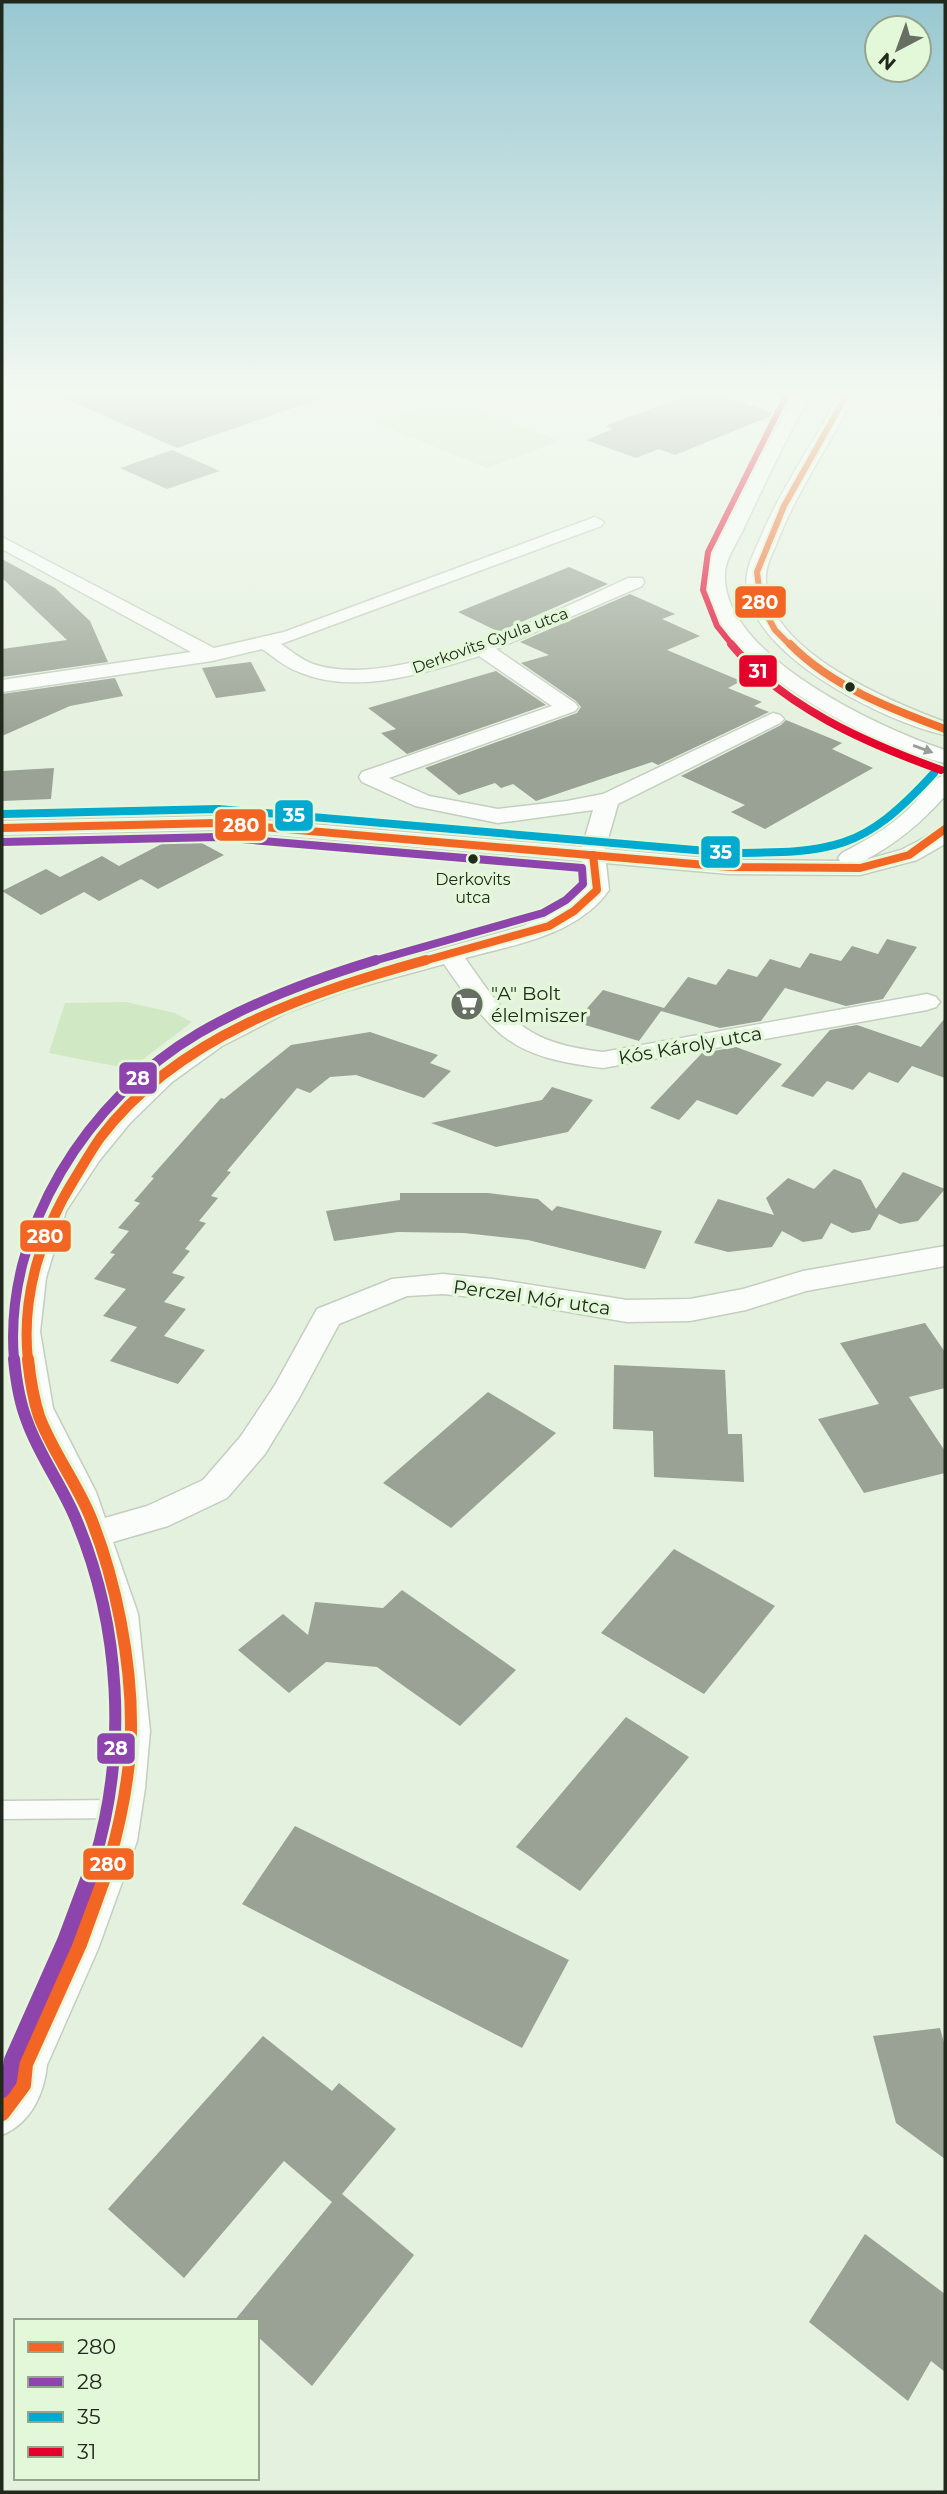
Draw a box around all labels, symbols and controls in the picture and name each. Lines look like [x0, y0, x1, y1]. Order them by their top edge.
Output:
north arrow [863, 14, 933, 84]
text: N [874, 48, 901, 75]
line badge: 280 [734, 585, 787, 619]
text: 280 [742, 591, 778, 614]
street label: Derkovits Gyula utca [410, 603, 571, 678]
line badge: 31 [738, 654, 778, 688]
text: 31 [748, 660, 767, 683]
unlabelled marker [843, 680, 857, 694]
one-way arrow [912, 744, 933, 755]
line badge: 35 [274, 799, 314, 832]
text: 35 [282, 804, 305, 827]
line badge: 280 [214, 808, 267, 842]
text: 280 [223, 814, 259, 837]
line badge: 35 [700, 835, 741, 869]
text: 35 [709, 841, 732, 864]
marker: Derkovits utca [466, 852, 480, 866]
place label: Derkovits utca [435, 870, 511, 907]
place label: "A" Bolt élelmiszer [491, 982, 587, 1027]
supermarket icon: "A" Bolt élelmiszer [448, 985, 486, 1023]
street label: Kós Károly utca [617, 1022, 764, 1069]
line badge: 28 [118, 1061, 158, 1095]
text: 28 [126, 1067, 150, 1090]
line badge: 280 [19, 1219, 72, 1253]
text: 280 [27, 1225, 63, 1248]
street label: Perczel Mór utca [452, 1275, 612, 1320]
line badge: 28 [96, 1732, 136, 1765]
text: 28 [104, 1737, 128, 1760]
line badge: 280 [82, 1847, 135, 1881]
text: 280 [90, 1853, 126, 1876]
legend [14, 2319, 259, 2480]
text: 280 [77, 2334, 116, 2359]
text: 28 [77, 2369, 102, 2394]
text: 35 [77, 2404, 101, 2429]
text: 31 [77, 2439, 96, 2464]

